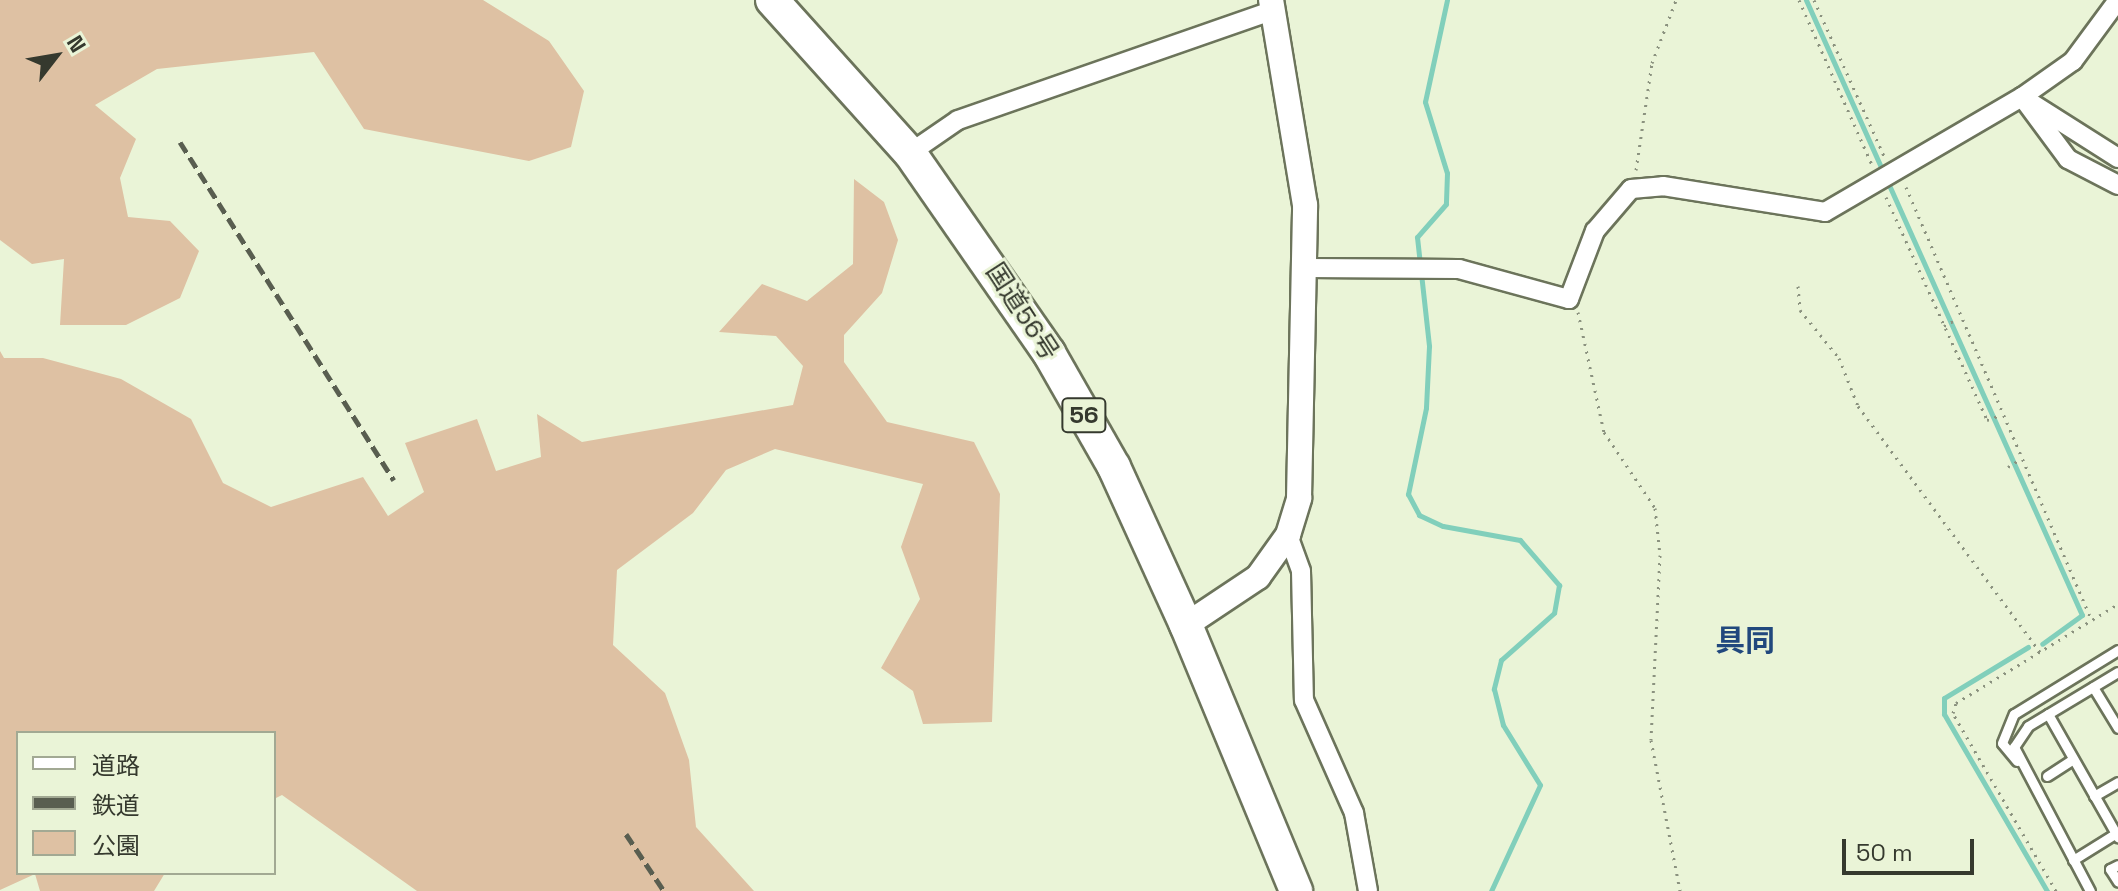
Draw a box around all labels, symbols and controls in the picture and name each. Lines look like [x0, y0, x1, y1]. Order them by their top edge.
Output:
north arrow [16, 16, 96, 96]
text: N [61, 30, 92, 57]
street label: 国道56号 [979, 258, 1065, 366]
road number: 56 [1060, 395, 1108, 435]
district label: 具同 [1715, 623, 1775, 659]
legend [16, 731, 276, 875]
text: 道路 [92, 750, 140, 781]
text: 鉄道 [92, 790, 140, 821]
scale bar [1846, 823, 1978, 873]
text: 公園 [92, 830, 140, 861]
text: 50 m [1856, 837, 1913, 868]

